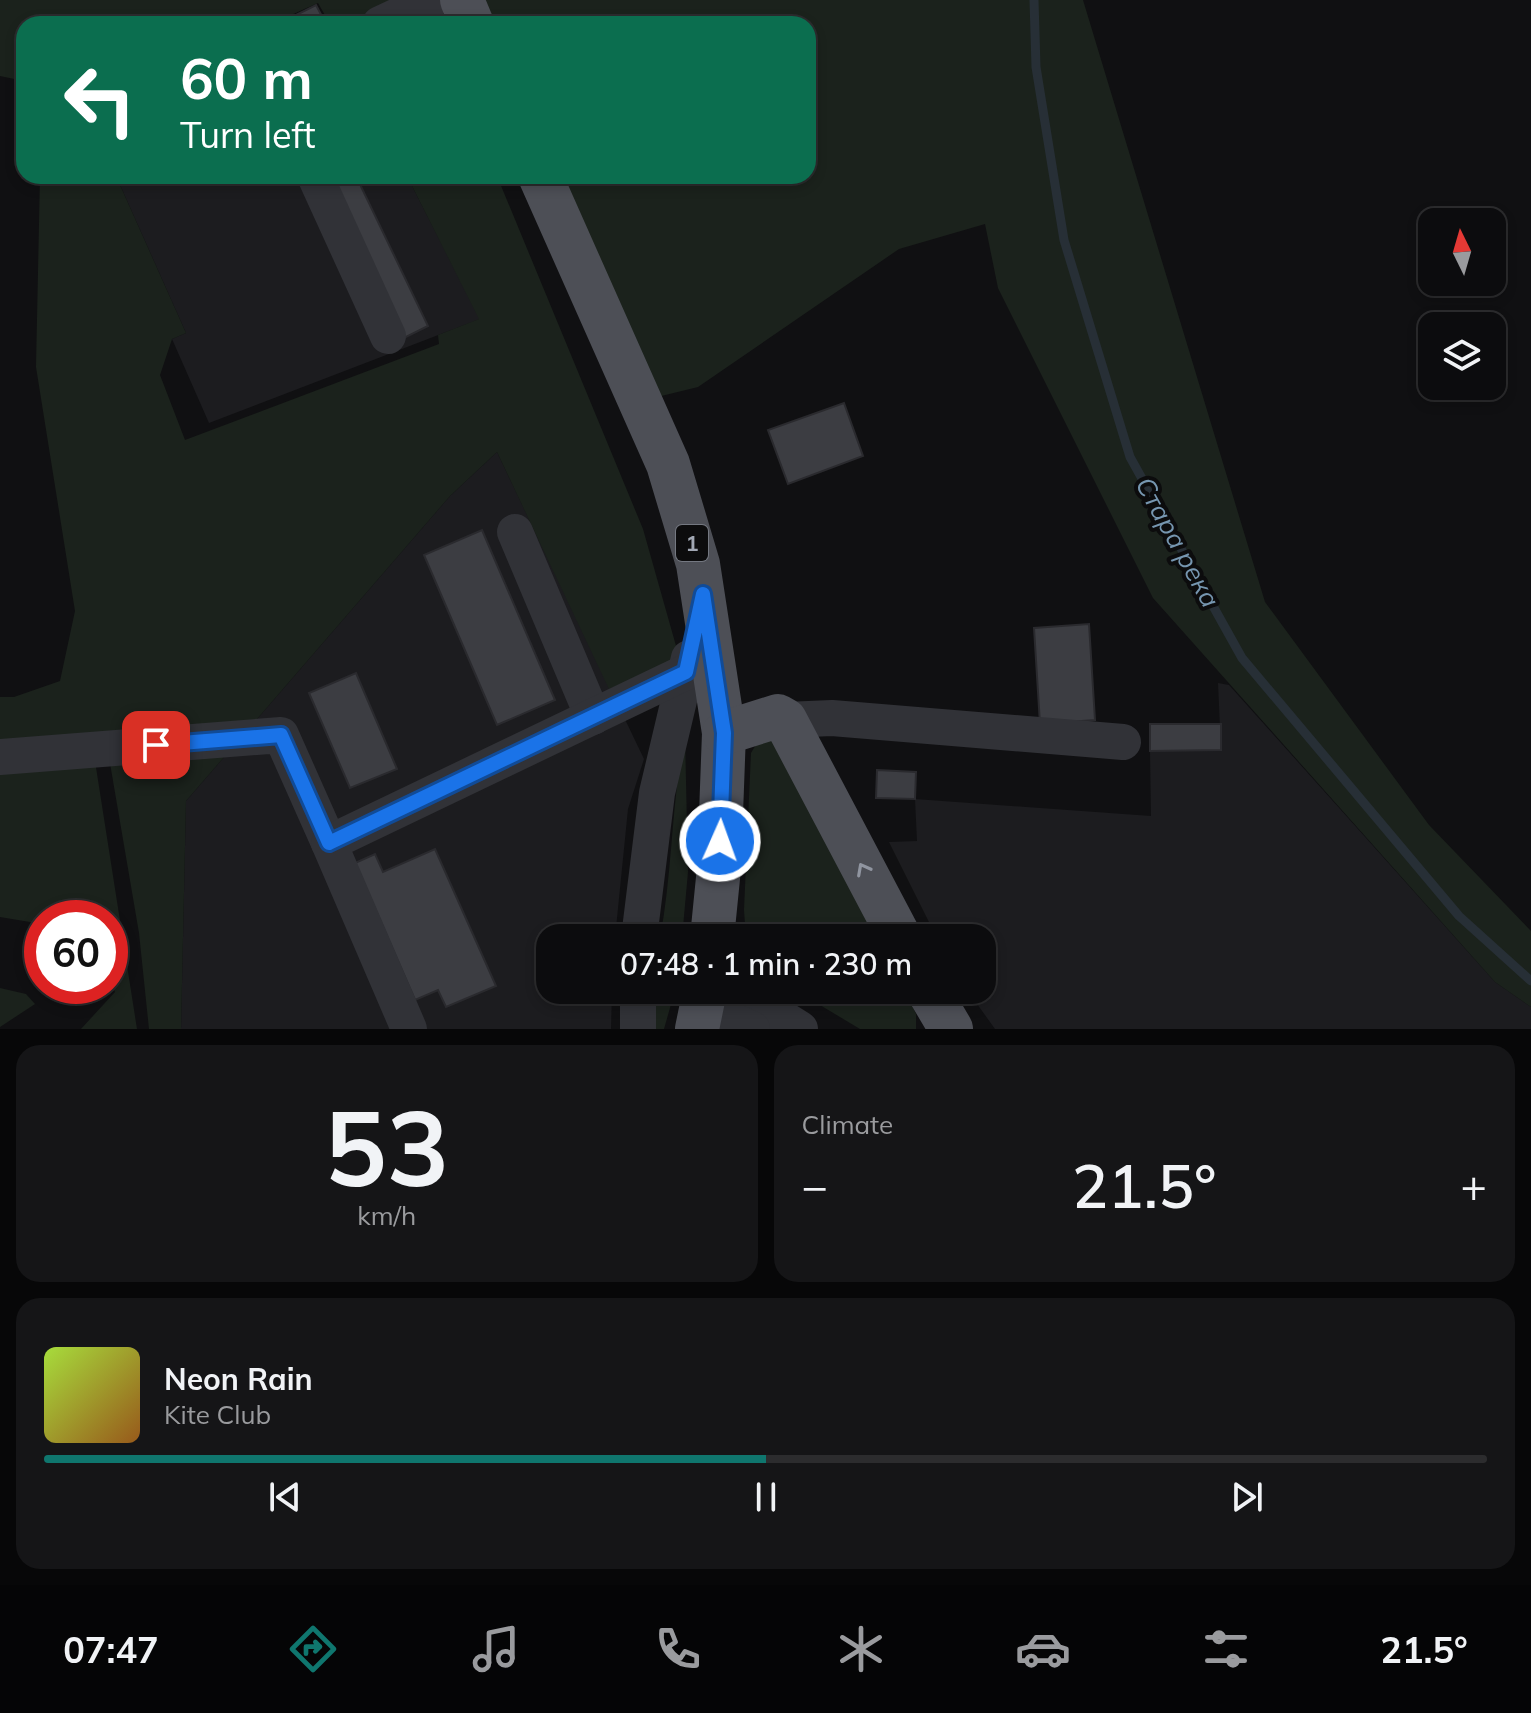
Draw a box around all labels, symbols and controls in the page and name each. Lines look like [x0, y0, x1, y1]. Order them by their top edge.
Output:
text: 60 m [180, 43, 313, 113]
icon: left [48, 48, 152, 152]
text: Turn left [180, 112, 316, 157]
north arrow [1418, 208, 1506, 296]
map controls [1418, 208, 1506, 400]
button: layers [1418, 312, 1506, 400]
water label: Стара река [1129, 471, 1227, 613]
road number: 1 [676, 525, 708, 561]
pin [122, 711, 190, 779]
icon: arrive [134, 723, 178, 767]
position arrow [678, 799, 762, 883]
one-way arrow [858, 863, 873, 877]
speed limit sign: 60 [24, 900, 128, 1004]
text: 07:48 · 1 min · 230 m [620, 945, 912, 983]
text: 53 [324, 1081, 449, 1212]
text: Climate [802, 1108, 893, 1141]
text: 21.5° [1072, 1148, 1217, 1223]
text: − [802, 1158, 828, 1213]
text: + [1461, 1158, 1487, 1213]
text: km/h [357, 1199, 416, 1232]
text: Neon Rain [164, 1360, 313, 1398]
text: Kite Club [164, 1398, 271, 1431]
icon: previous [263, 1475, 307, 1519]
icon: pause [744, 1475, 788, 1519]
icon: next [1225, 1475, 1269, 1519]
icon: directions [285, 1621, 341, 1677]
icon: music [468, 1621, 524, 1677]
icon: phone [650, 1621, 706, 1677]
icon: climate [833, 1621, 889, 1677]
icon: car [1015, 1621, 1071, 1677]
icon: filters [1198, 1621, 1254, 1677]
text: 07:47 [63, 1627, 159, 1672]
text: 21.5° [1380, 1627, 1468, 1672]

